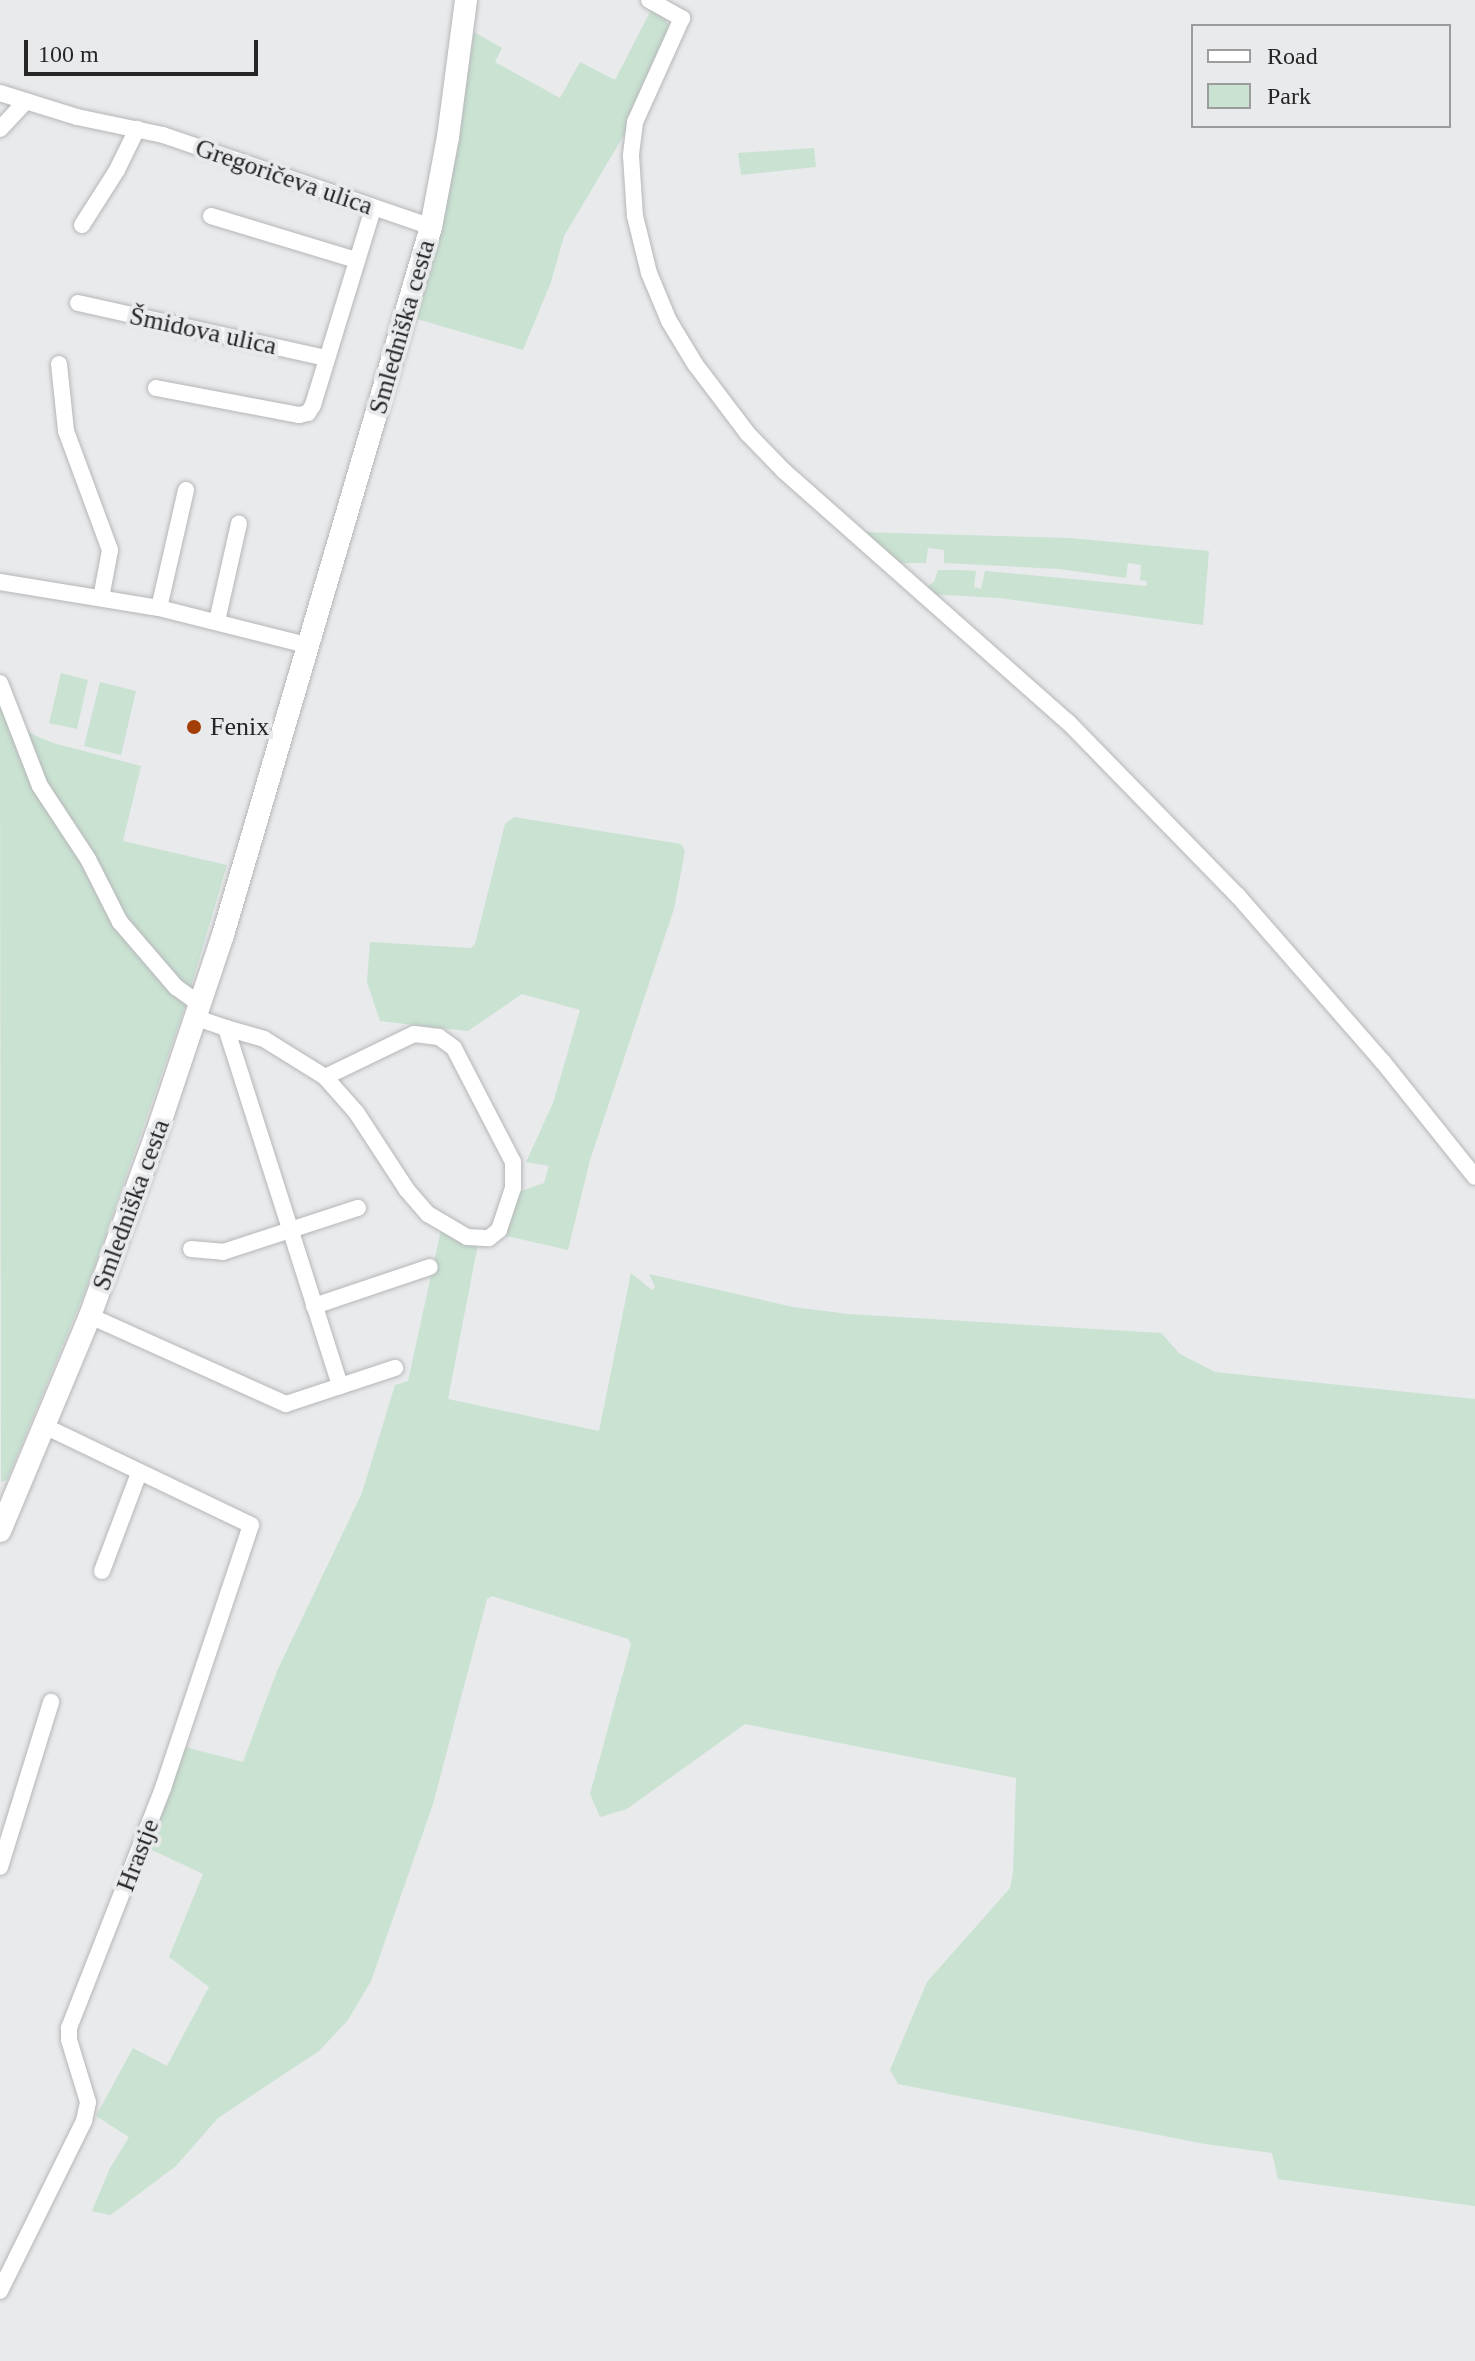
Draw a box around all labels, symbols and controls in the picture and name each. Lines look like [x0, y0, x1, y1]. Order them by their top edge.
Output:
scale bar [28, 24, 262, 74]
legend [1191, 24, 1451, 128]
text: 100 m [38, 41, 99, 67]
text: Road [1267, 43, 1318, 69]
text: Park [1267, 83, 1311, 109]
street label: Gregoričeva ulica [191, 132, 377, 222]
street label: Smledniška cesta [362, 236, 442, 418]
street label: Šmidova ulica [127, 300, 279, 362]
place label: Fenix [210, 711, 269, 743]
marker: Fenix [185, 718, 203, 736]
street label: Smledniška cesta [86, 1115, 176, 1295]
street label: Hrastje [110, 1814, 166, 1896]

